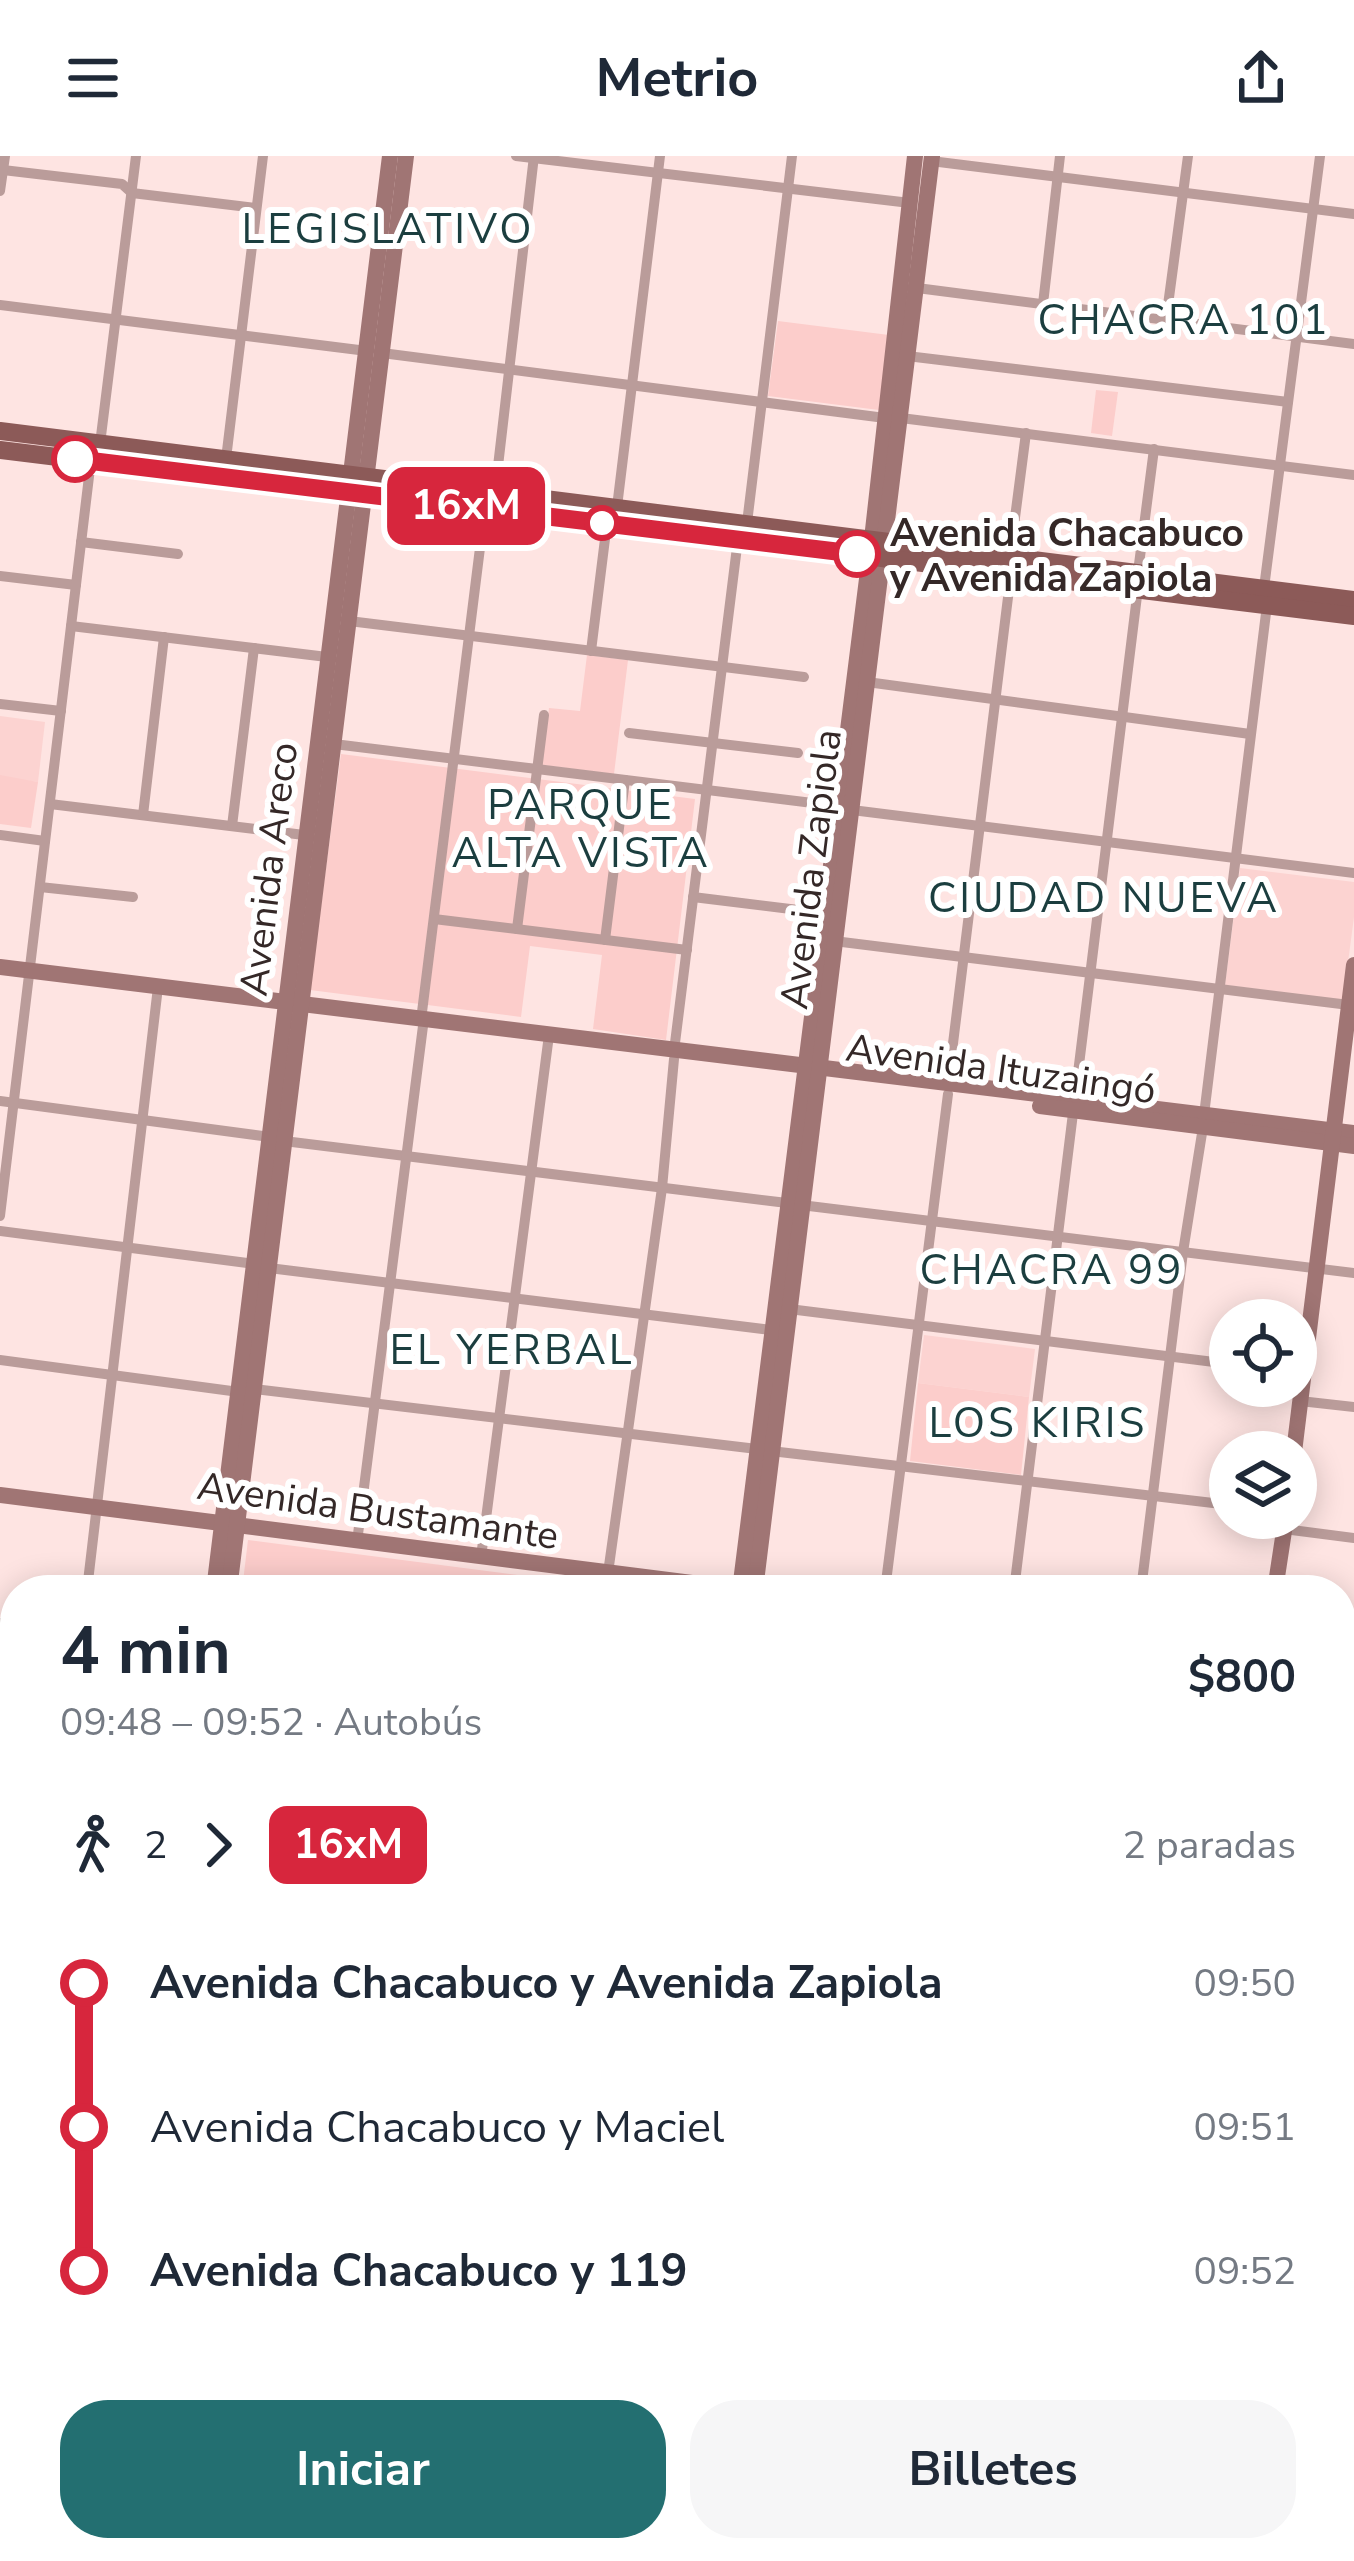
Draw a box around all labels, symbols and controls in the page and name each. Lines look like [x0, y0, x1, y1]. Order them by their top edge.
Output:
text: Metrio [596, 41, 758, 115]
icon: menu [60, 45, 126, 111]
icon: share [1228, 45, 1294, 111]
district label: LEGISLATIVO [241, 201, 535, 258]
district label: CHACRA 101 [1037, 292, 1331, 349]
unlabelled marker [53, 437, 97, 481]
line badge: 16xM [382, 467, 550, 545]
text: 16xM [411, 477, 521, 534]
unlabelled marker [586, 507, 618, 539]
place label: Avenida Chacabuco y Avenida Zapiola [889, 507, 1244, 605]
marker: Avenida Chacabuco y Avenida Zapiola [835, 532, 879, 576]
street label: Avenida Zapiola [768, 726, 855, 1012]
street label: Avenida Areco [228, 739, 311, 999]
district label: PARQUE ALTA VISTA [451, 777, 711, 882]
district label: CIUDAD NUEVA [928, 870, 1280, 927]
street label: Avenida Ituzaingó [842, 1022, 1159, 1117]
district label: CHACRA 99 [919, 1242, 1185, 1299]
map controls [1209, 1299, 1317, 1539]
button: locate [1209, 1299, 1317, 1407]
district label: EL YERBAL [390, 1322, 634, 1379]
district label: LOS KIRIS [929, 1395, 1147, 1452]
button: layers [1209, 1431, 1317, 1539]
street label: Avenida Bustamante [194, 1460, 562, 1563]
text: 4 min [60, 1606, 231, 1696]
text: $800 [1188, 1647, 1296, 1708]
text: 09:48 – 09:52 · Autobús [60, 1696, 482, 1749]
icon: walk [60, 1812, 126, 1878]
icon: forward [185, 1812, 251, 1878]
text: 16xM [293, 1816, 403, 1873]
text: 2 [144, 1819, 167, 1872]
text: 2 paradas [1123, 1819, 1296, 1872]
text: Avenida Chacabuco y Avenida Zapiola [150, 1953, 943, 2014]
text: 09:50 [1194, 1957, 1296, 2010]
text: Avenida Chacabuco y Maciel [150, 2097, 724, 2158]
text: 09:51 [1194, 2101, 1296, 2154]
text: Avenida Chacabuco y 119 [150, 2241, 687, 2302]
text: 09:52 [1194, 2245, 1296, 2298]
button: Iniciar [60, 2400, 666, 2538]
button: Billetes [690, 2400, 1296, 2538]

